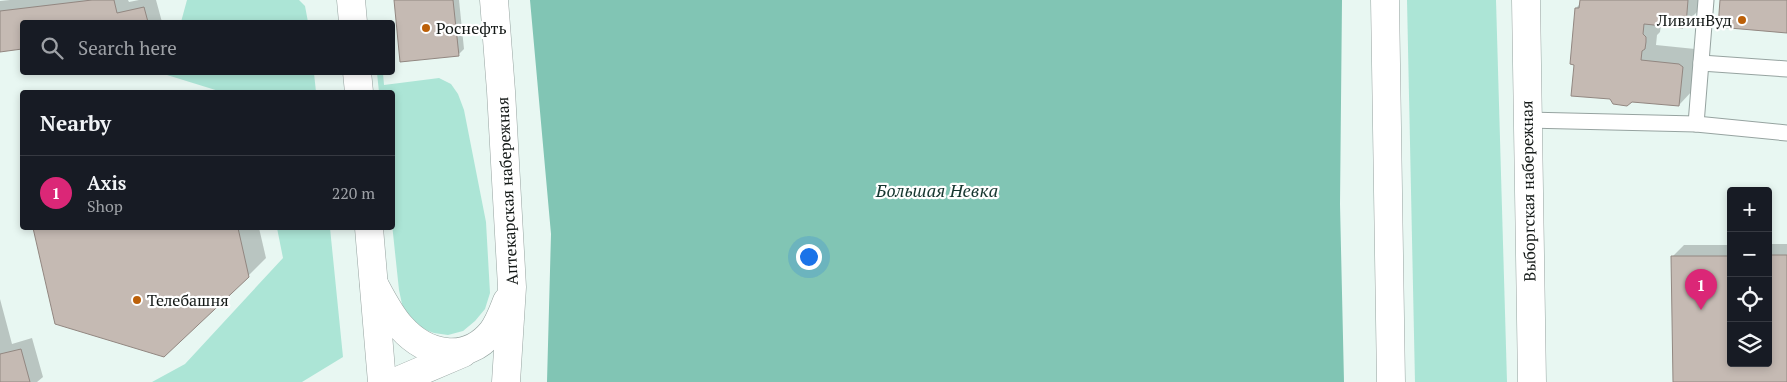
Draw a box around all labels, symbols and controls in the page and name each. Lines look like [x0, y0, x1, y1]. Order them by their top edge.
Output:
place label: ЛивинВуд [1656, 9, 1732, 31]
marker: ЛивинВуд [1736, 14, 1748, 26]
place label: Роснефть [436, 17, 507, 39]
search box [20, 20, 395, 75]
marker: Роснефть [420, 22, 432, 34]
icon: search [38, 34, 66, 62]
text: Search here [78, 35, 177, 60]
street label: Аптекарская набережная [491, 96, 523, 286]
street label: Выборгская набережная [1515, 100, 1541, 282]
text: Nearby [40, 109, 111, 137]
text: Axis [87, 170, 126, 195]
water label: Большая Невка [875, 178, 998, 202]
text: 1 [51, 182, 61, 204]
text: 220 m [332, 182, 375, 204]
map controls [1727, 187, 1772, 367]
button: + [1727, 187, 1772, 232]
text: Shop [87, 195, 123, 217]
button: − [1727, 232, 1772, 277]
your location [796, 244, 822, 270]
pin: 1 [1685, 269, 1717, 310]
button: locate [1727, 277, 1772, 322]
place label: Телебашня [147, 289, 229, 311]
marker: Телебашня [131, 294, 143, 306]
button: layers [1727, 322, 1772, 367]

